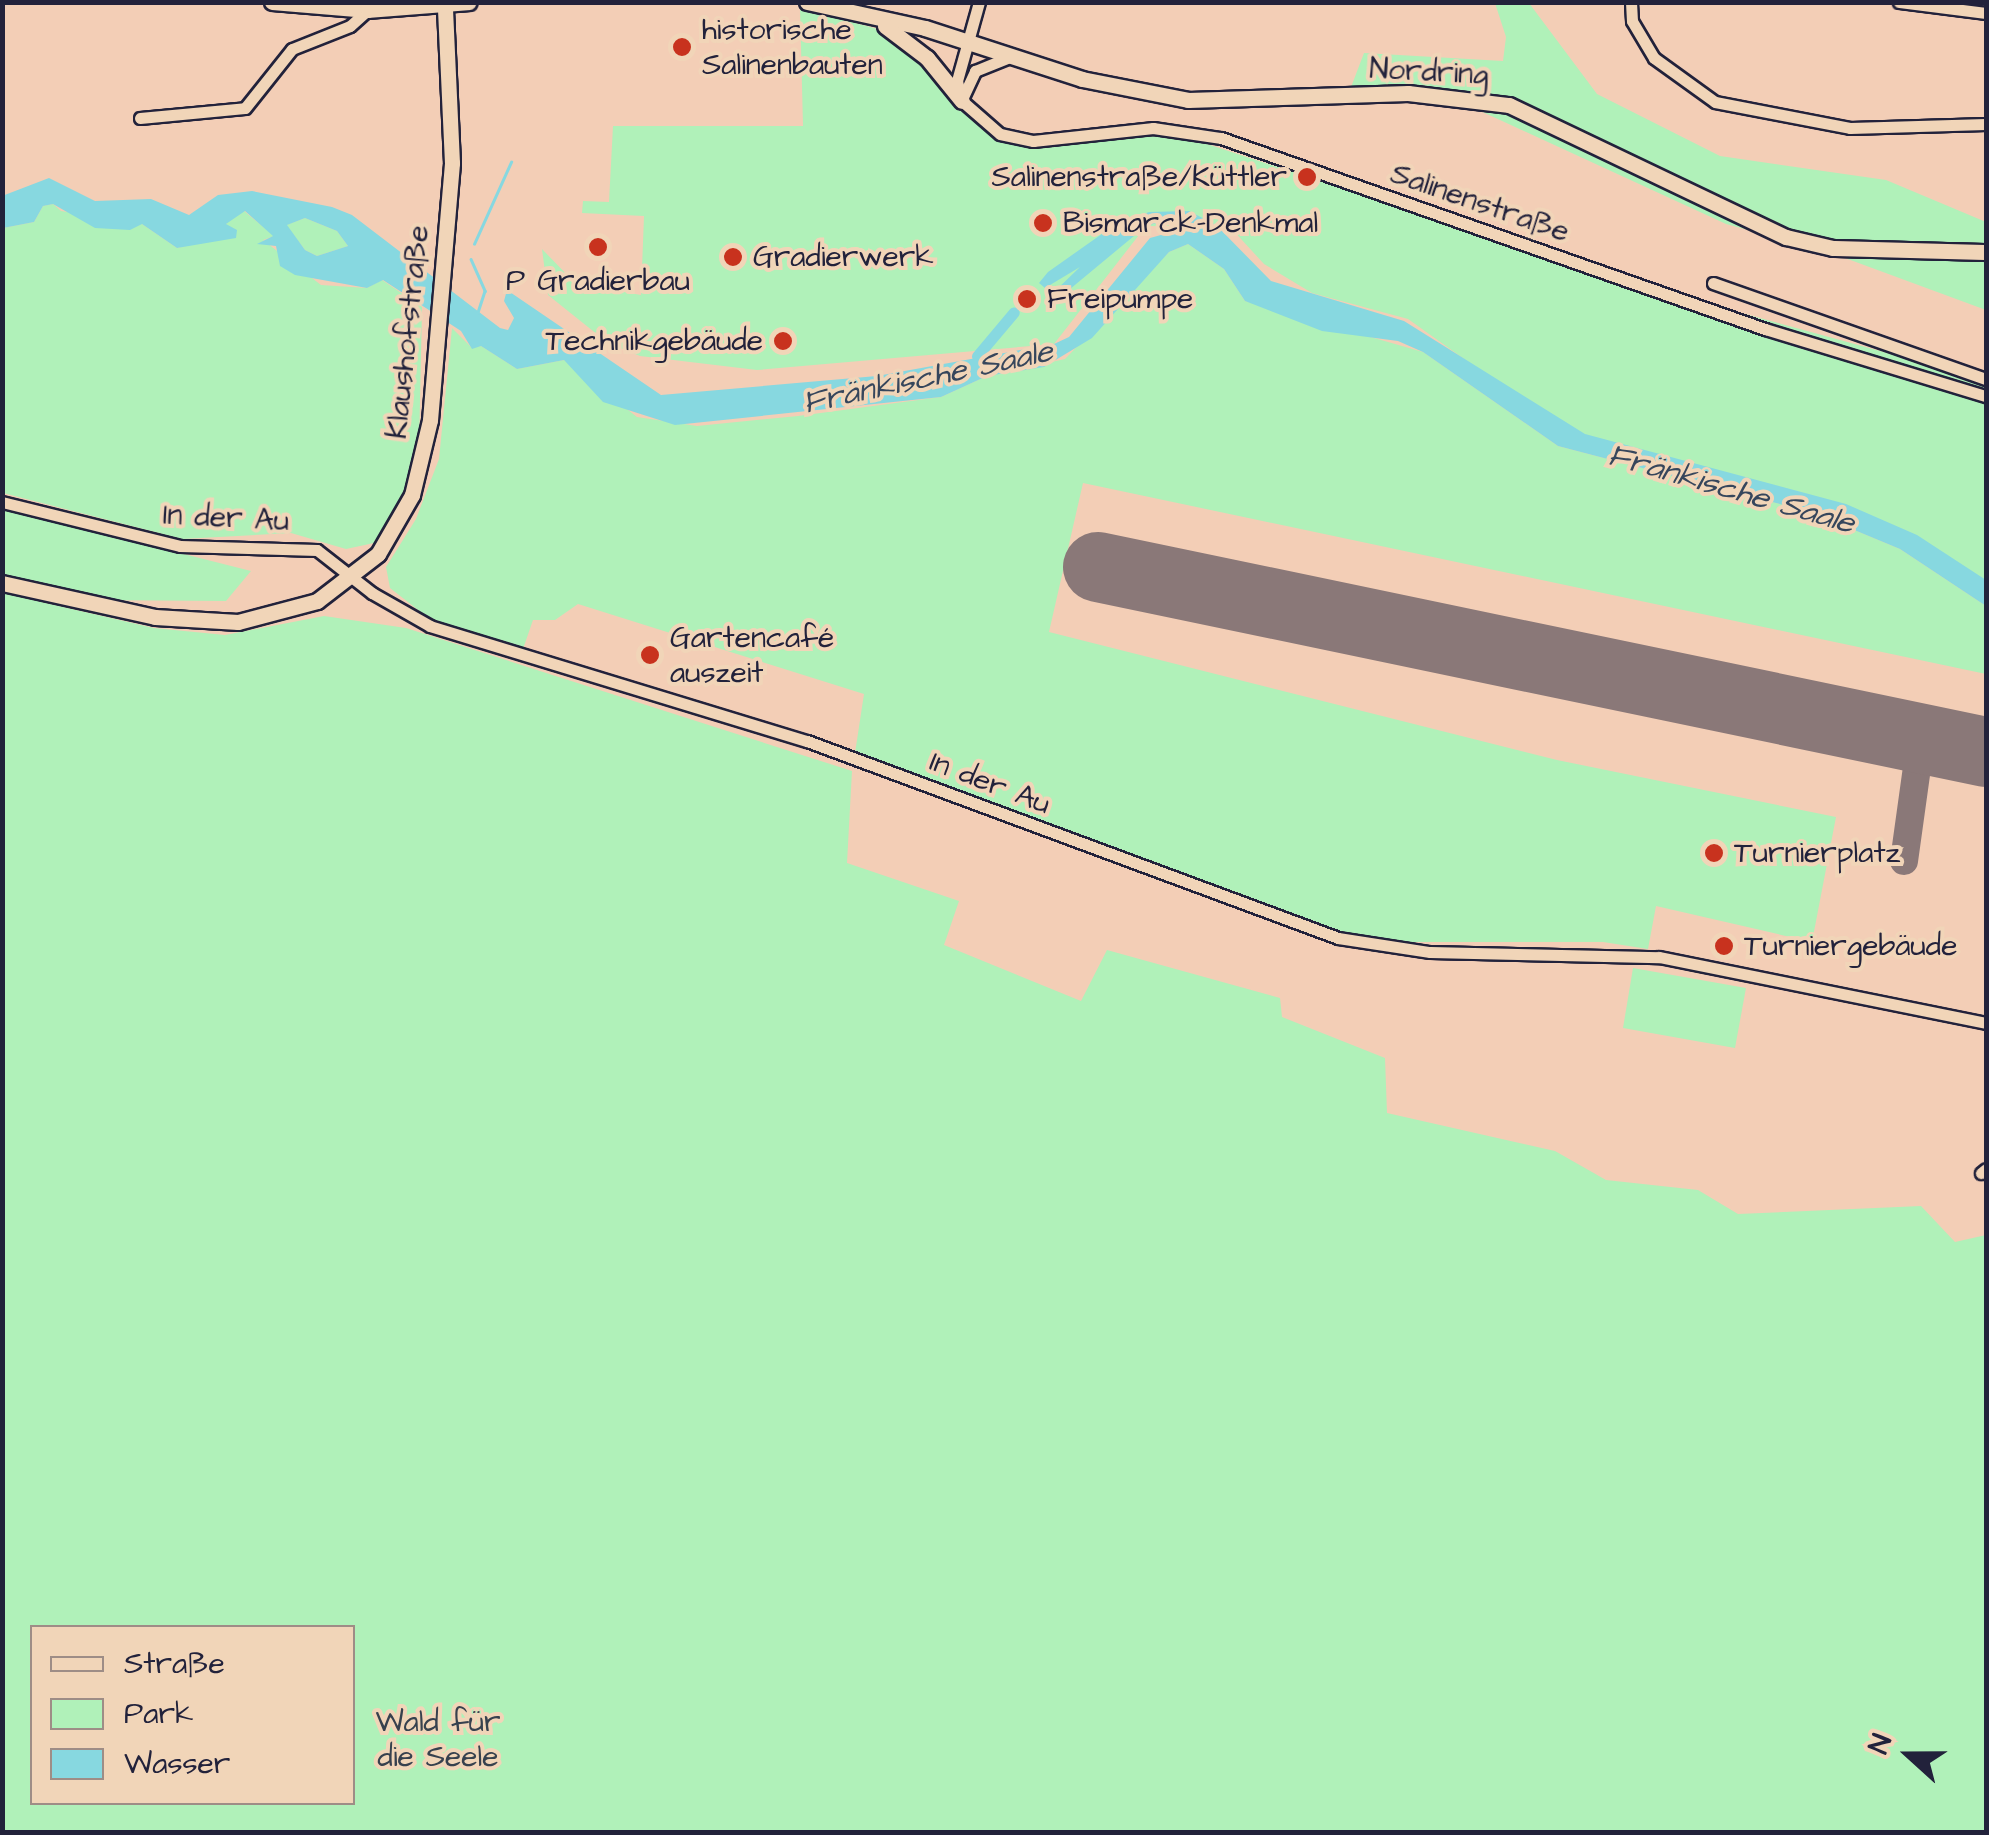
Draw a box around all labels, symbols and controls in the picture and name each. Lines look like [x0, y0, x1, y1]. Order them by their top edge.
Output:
place label: historische Salinenbauten [702, 12, 883, 82]
marker: historische Salinenbauten [671, 36, 693, 58]
street label: Nordring [1369, 51, 1489, 93]
street label: Salinenstraße [1386, 156, 1574, 250]
place label: Salinenstraße/Küttler [992, 159, 1287, 195]
marker: Salinenstraße/Küttler [1296, 166, 1318, 188]
place label: Bismarck-Denkmal [1063, 205, 1318, 241]
marker: Bismarck-Denkmal [1032, 212, 1054, 234]
street label: Klaushofstraße [379, 223, 437, 441]
marker: P Gradierbau [587, 236, 609, 258]
place label: Gradierwerk [753, 239, 934, 275]
marker: Gradierwerk [722, 246, 744, 268]
place label: P Gradierbau [506, 263, 690, 299]
place label: Freipumpe [1047, 281, 1193, 317]
marker: Freipumpe [1016, 288, 1038, 310]
place label: Technikgebäude [546, 323, 763, 359]
marker: Technikgebäude [772, 330, 794, 352]
water label: Fränkische Saale [800, 333, 1056, 423]
water label: Fränkische Saale [1603, 436, 1859, 544]
street label: In der Au [162, 497, 290, 539]
place label: Gartencafé auszeit [670, 620, 834, 690]
marker: Gartencafé auszeit [639, 644, 661, 666]
street label: In der Au [925, 744, 1055, 822]
place label: Turnierplatz [1734, 835, 1900, 871]
marker: Turnierplatz [1703, 842, 1725, 864]
place label: Turniergebäude [1744, 928, 1957, 964]
marker: Turniergebäude [1713, 935, 1735, 957]
legend [30, 1625, 355, 1805]
text: Straße [124, 1643, 225, 1685]
text: Park [124, 1693, 193, 1735]
park label: Wald für die Seele [375, 1704, 501, 1774]
north arrow [1859, 1705, 1959, 1805]
text: N [1859, 1729, 1902, 1759]
text: Wasser [124, 1743, 230, 1785]

